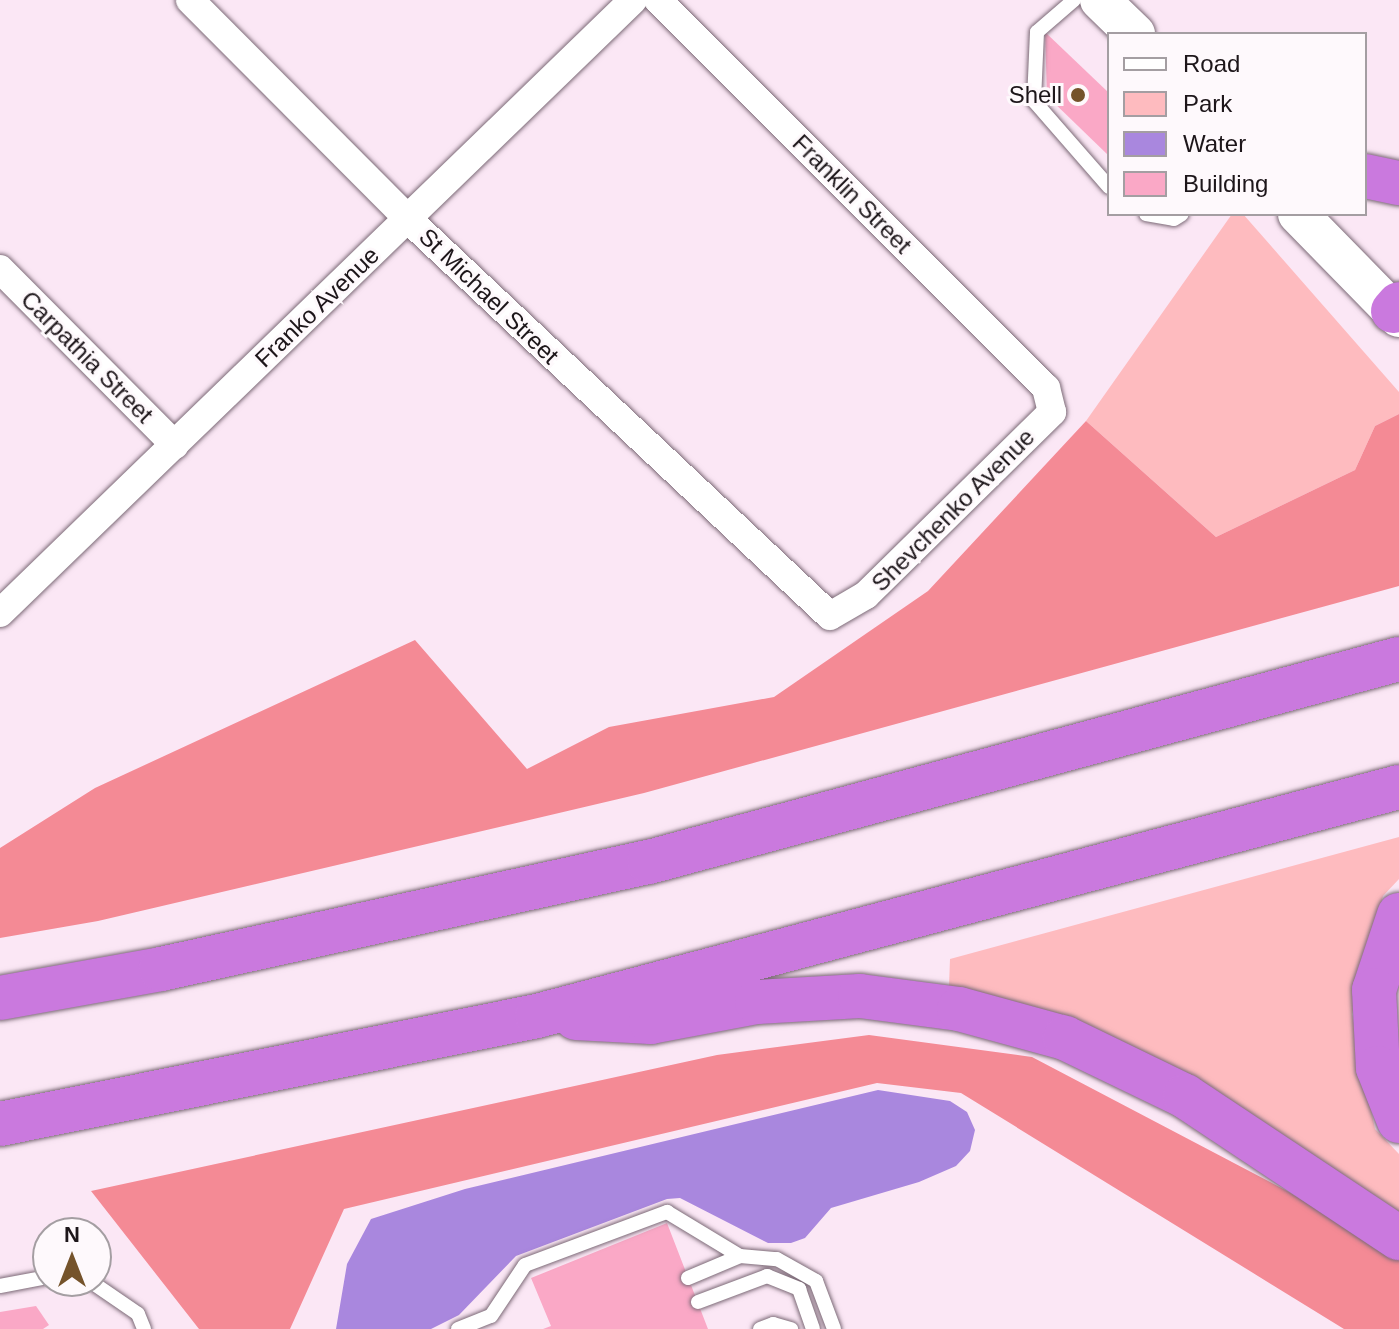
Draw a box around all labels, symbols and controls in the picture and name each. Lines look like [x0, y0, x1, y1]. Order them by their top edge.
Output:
legend [1107, 32, 1367, 216]
text: Road [1183, 50, 1240, 77]
place label: Shell [1009, 81, 1062, 109]
marker: Shell [1069, 86, 1087, 104]
text: Park [1183, 90, 1232, 117]
street label: Franklin Street [787, 129, 917, 259]
text: Water [1183, 130, 1246, 157]
text: Building [1183, 170, 1268, 197]
street label: St Michael Street [413, 222, 565, 370]
street label: Franko Avenue [249, 240, 385, 374]
street label: Carpathia Street [15, 285, 159, 429]
street label: Shevchenko Avenue [865, 422, 1041, 598]
north arrow [32, 1217, 112, 1297]
text: N [64, 1222, 80, 1247]

